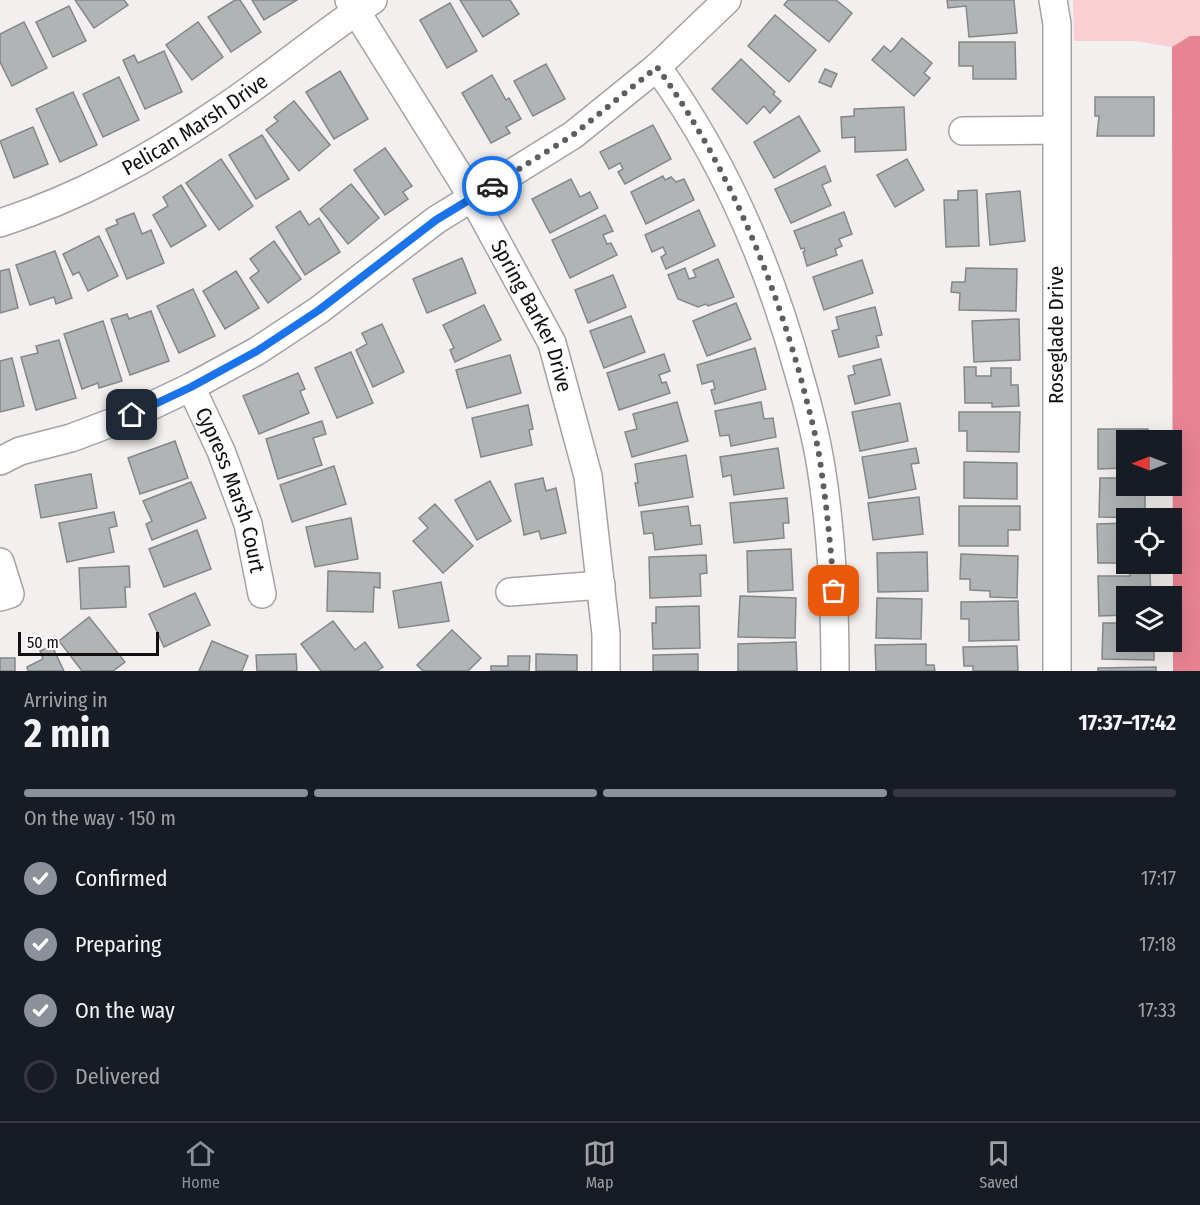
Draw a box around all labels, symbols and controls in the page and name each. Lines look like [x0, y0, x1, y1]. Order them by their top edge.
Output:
street label: Pelican Marsh Drive [117, 68, 273, 181]
courier [462, 156, 522, 216]
icon: car [476, 170, 509, 203]
street label: Spring Barker Drive [485, 235, 578, 395]
street label: Roseglade Drive [1043, 266, 1069, 404]
pin [106, 389, 157, 440]
icon: home [115, 398, 148, 431]
street label: Cypress Marsh Court [189, 403, 270, 575]
north arrow [1116, 430, 1182, 496]
map controls [1116, 430, 1182, 652]
button: locate [1116, 508, 1182, 574]
pin [808, 565, 859, 616]
icon: bag [817, 574, 850, 607]
button: layers [1116, 586, 1182, 652]
scale bar [18, 629, 159, 656]
text: 50 m [27, 633, 59, 652]
text: Arriving in [24, 688, 108, 712]
text: 17:37–17:42 [1078, 709, 1176, 736]
text: 2 min [24, 711, 110, 757]
text: On the way · 150 m [24, 806, 176, 830]
icon: check [24, 862, 57, 895]
text: Confirmed [75, 865, 168, 892]
text: 17:17 [1141, 866, 1176, 890]
icon: check [24, 928, 57, 961]
text: Preparing [75, 931, 161, 958]
text: 17:18 [1139, 932, 1176, 956]
icon: check [24, 994, 57, 1027]
text: On the way [75, 997, 175, 1024]
text: 17:33 [1138, 998, 1176, 1022]
text: Delivered [75, 1063, 160, 1090]
tab: Home [182, 1137, 220, 1192]
tab: Map [583, 1137, 616, 1192]
tab: Saved [979, 1137, 1018, 1192]

